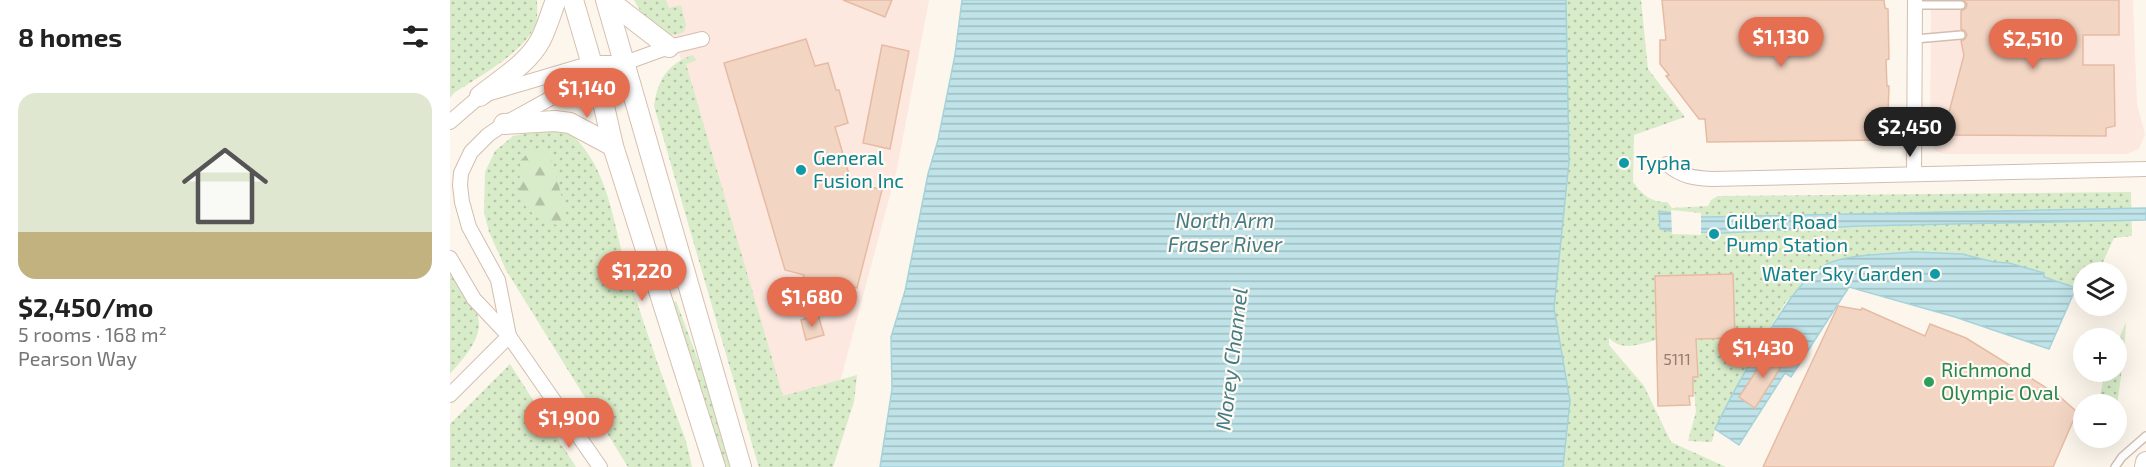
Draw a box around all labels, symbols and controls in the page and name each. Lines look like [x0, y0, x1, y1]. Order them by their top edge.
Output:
pin: $1,130 [1732, 17, 1830, 68]
pin: $2,510 [1984, 19, 2082, 70]
icon: filters [399, 20, 432, 53]
text: 8 homes [18, 21, 122, 52]
text: $1,130 [1753, 24, 1809, 48]
text: $2,510 [2003, 26, 2063, 50]
pin: $1,140 [538, 68, 636, 119]
text: $1,140 [558, 75, 616, 99]
pin: $2,450 [1861, 107, 1959, 158]
text: $2,450 [1878, 114, 1942, 138]
icon: home [171, 132, 279, 240]
place label: General Fusion Inc [813, 145, 904, 192]
place label: Typha [1636, 150, 1691, 174]
marker: Typha [1617, 156, 1631, 170]
marker: General Fusion Inc [794, 163, 808, 177]
water label: North Arm Fraser River [1168, 207, 1283, 256]
place label: Gilbert Road Pump Station [1726, 209, 1848, 256]
marker: Gilbert Road Pump Station [1707, 227, 1721, 241]
pin: $1,220 [593, 251, 691, 302]
text: $1,220 [612, 258, 672, 282]
place label: Water Sky Garden [1762, 261, 1923, 285]
map controls [2073, 262, 2127, 448]
button: layers [2073, 262, 2127, 316]
marker: Water Sky Garden [1928, 267, 1942, 281]
pin: $1,680 [763, 277, 861, 328]
text: $1,680 [781, 284, 843, 308]
water label: Morey Channel [1209, 286, 1253, 432]
text: $2,450/mo [18, 291, 153, 322]
text: 5 rooms · 168 m² [18, 322, 167, 346]
pin: $1,430 [1714, 328, 1812, 379]
button: + [2073, 328, 2127, 382]
text: $1,430 [1732, 335, 1794, 359]
text: Pearson Way [18, 346, 137, 370]
house number: 5111 [1663, 349, 1691, 368]
place label: Richmond Olympic Oval [1941, 357, 2060, 404]
marker: Richmond Olympic Oval [1922, 375, 1936, 389]
button: − [2073, 394, 2127, 448]
pin: $1,900 [520, 398, 618, 449]
text: $1,900 [538, 405, 600, 429]

